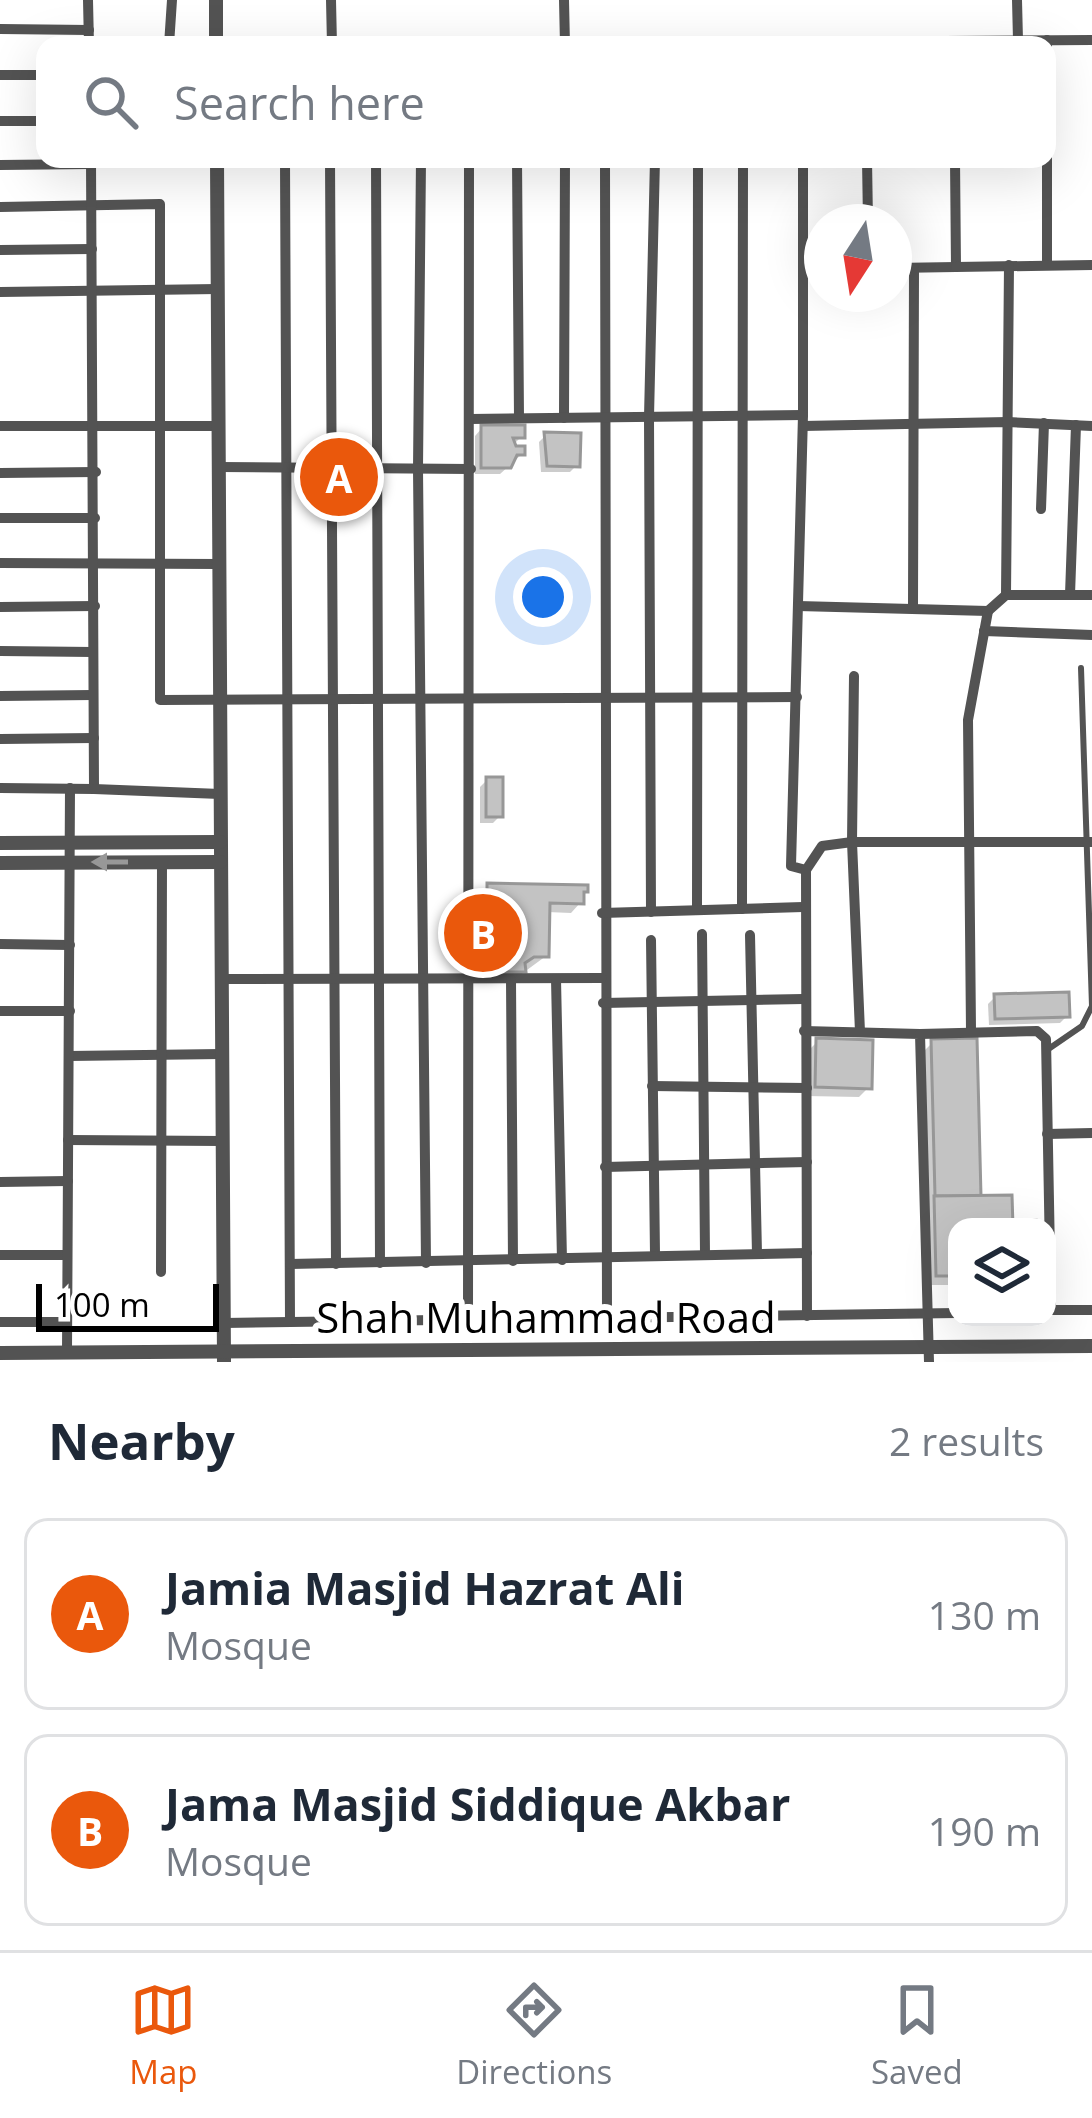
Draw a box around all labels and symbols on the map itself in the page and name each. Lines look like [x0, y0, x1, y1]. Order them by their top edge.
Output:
north arrow [804, 204, 912, 312]
pin: A [300, 432, 378, 522]
your location [513, 567, 573, 627]
one-way arrow [90, 852, 128, 872]
pin: B [444, 888, 522, 978]
scale bar [36, 1278, 219, 1331]
street label: Shah Muhammad Road [316, 1288, 776, 1345]

